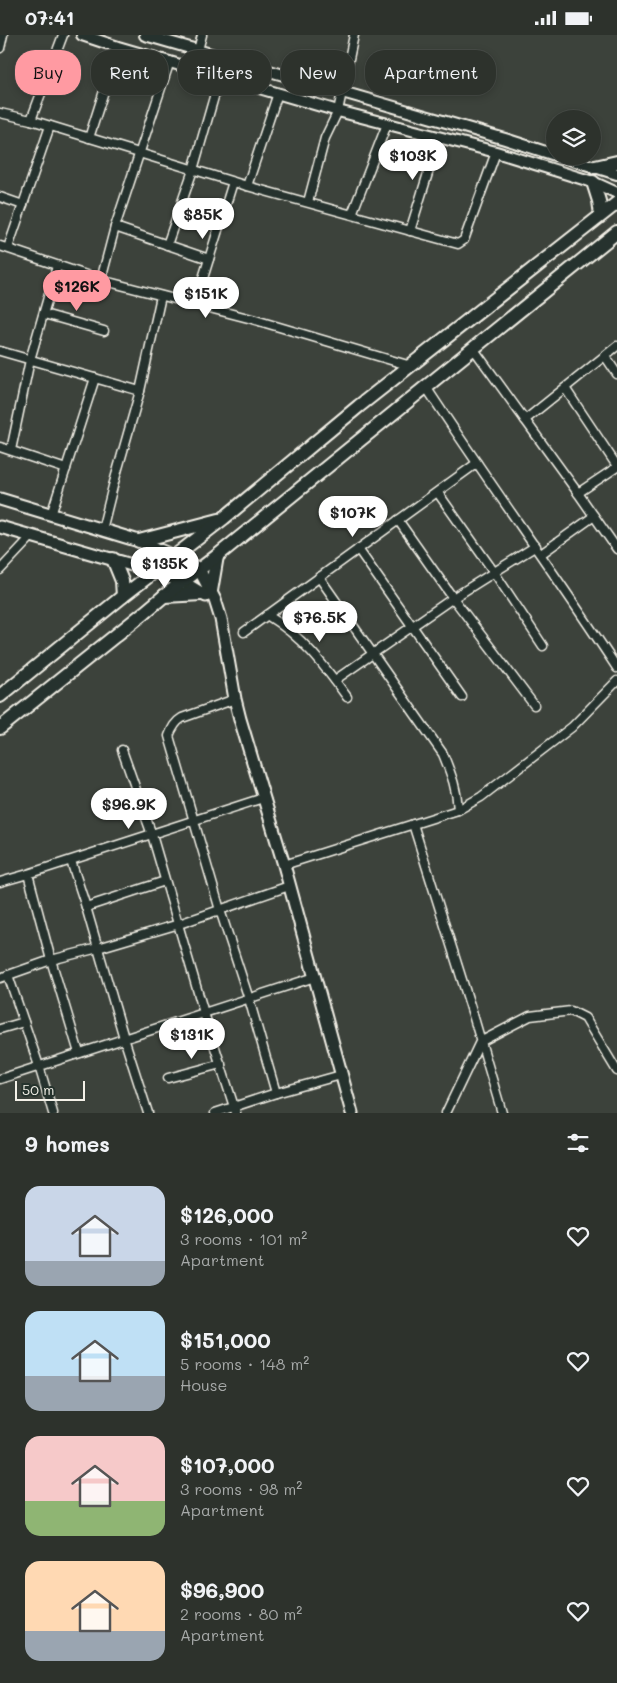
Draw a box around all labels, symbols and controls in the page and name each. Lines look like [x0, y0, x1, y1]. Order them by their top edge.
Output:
text: 07:41 [25, 5, 74, 30]
chip: Buy [15, 50, 81, 95]
chip: Rent [91, 50, 168, 95]
chip: Filters [178, 50, 271, 95]
chip: New [281, 50, 355, 95]
chip: Apartment [365, 50, 496, 95]
map controls [546, 110, 601, 165]
button: layers [546, 110, 601, 165]
pin: $103K [378, 139, 448, 181]
text: $103K [389, 144, 437, 165]
pin: $85K [173, 197, 233, 240]
text: $85K [183, 203, 223, 224]
pin: $126K [42, 269, 112, 312]
text: $126K [54, 275, 100, 296]
pin: $151K [171, 277, 241, 319]
text: $151K [184, 282, 228, 303]
pin: $107K [318, 495, 388, 538]
text: $107K [330, 501, 376, 522]
pin: $135K [130, 547, 200, 589]
text: $135K [142, 552, 188, 573]
pin: $76.5K [279, 601, 361, 643]
text: $76.5K [293, 606, 347, 627]
pin: $96.9K [88, 787, 170, 830]
text: $96.9K [102, 793, 156, 814]
pin: $131K [157, 1017, 227, 1060]
text: $131K [170, 1023, 214, 1044]
scale bar [15, 1078, 85, 1101]
text: 50 m [22, 1080, 54, 1099]
icon: filters [564, 1129, 592, 1157]
text: 9 homes [25, 1130, 110, 1157]
text: $126,000 [180, 1201, 274, 1228]
icon: home [65, 1206, 125, 1266]
icon: heart [564, 1222, 592, 1250]
text: 3 rooms · 101 m² [180, 1228, 307, 1249]
text: Apartment [180, 1249, 265, 1270]
text: $151,000 [180, 1326, 271, 1353]
icon: home [65, 1331, 125, 1391]
icon: heart [564, 1347, 592, 1375]
text: 5 rooms · 148 m² [180, 1353, 309, 1374]
text: House [180, 1374, 227, 1395]
text: $107,000 [180, 1451, 274, 1478]
icon: home [65, 1456, 125, 1516]
icon: heart [564, 1472, 592, 1500]
text: 3 rooms · 98 m² [180, 1478, 302, 1499]
text: Apartment [180, 1499, 265, 1520]
text: $96,900 [180, 1576, 264, 1603]
icon: home [65, 1581, 125, 1641]
icon: heart [564, 1597, 592, 1625]
text: 2 rooms · 80 m² [180, 1603, 302, 1624]
text: Apartment [180, 1624, 265, 1645]

